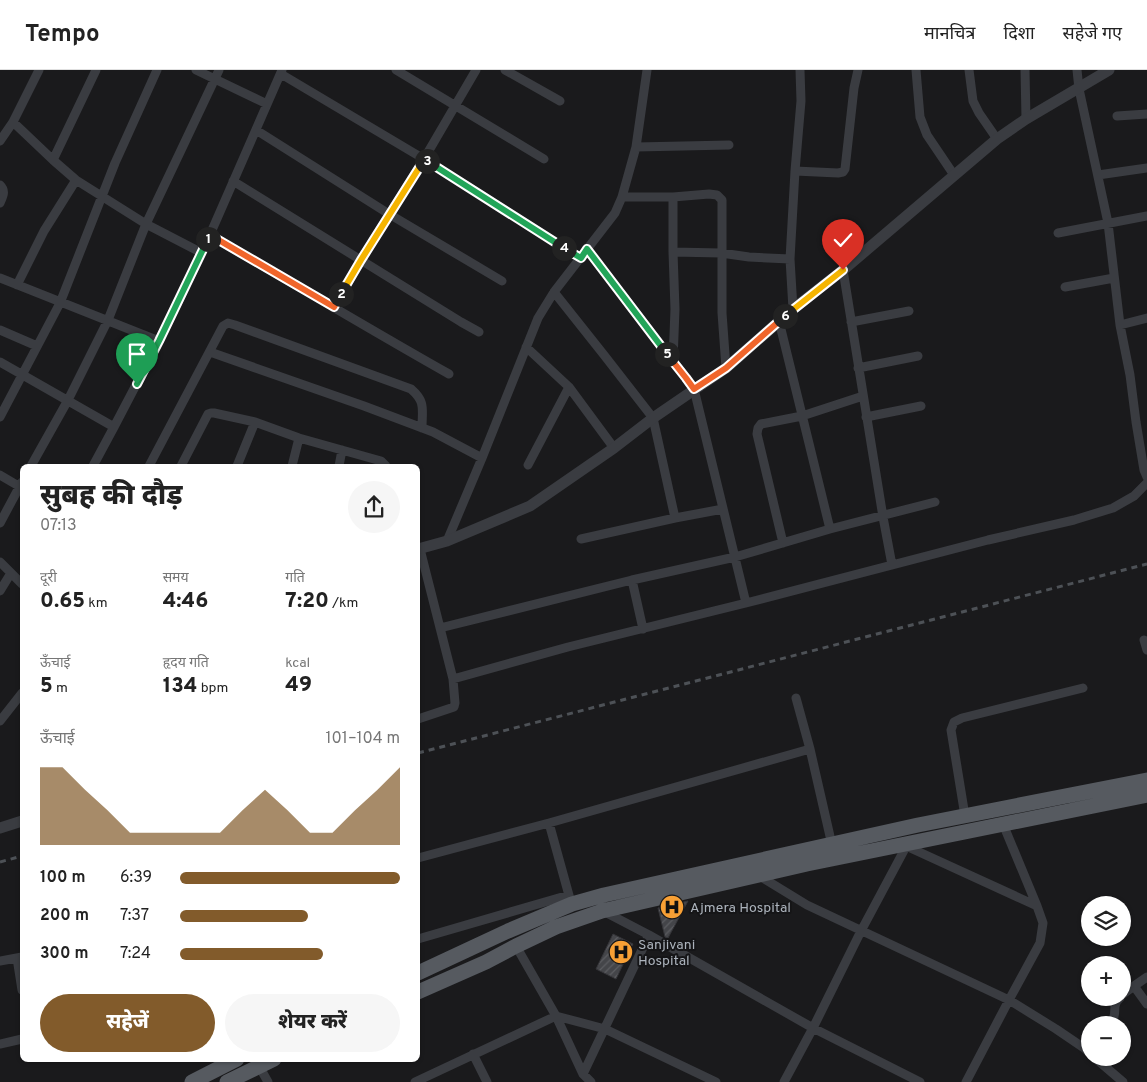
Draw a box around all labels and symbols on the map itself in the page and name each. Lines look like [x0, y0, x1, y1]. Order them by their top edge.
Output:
pin: 3 [414, 148, 440, 174]
pin [822, 219, 864, 270]
pin: 1 [196, 226, 220, 252]
pin: 4 [552, 236, 576, 260]
pin: 2 [328, 282, 354, 306]
pin: 6 [772, 304, 798, 328]
pin [116, 333, 158, 384]
pin: 5 [654, 342, 680, 366]
hospital icon: Ajmera Hospital [659, 894, 685, 920]
place label: Ajmera Hospital [690, 900, 791, 917]
place label: Sanjivani Hospital [638, 937, 695, 970]
hospital icon: Sanjivani Hospital [608, 939, 634, 965]

